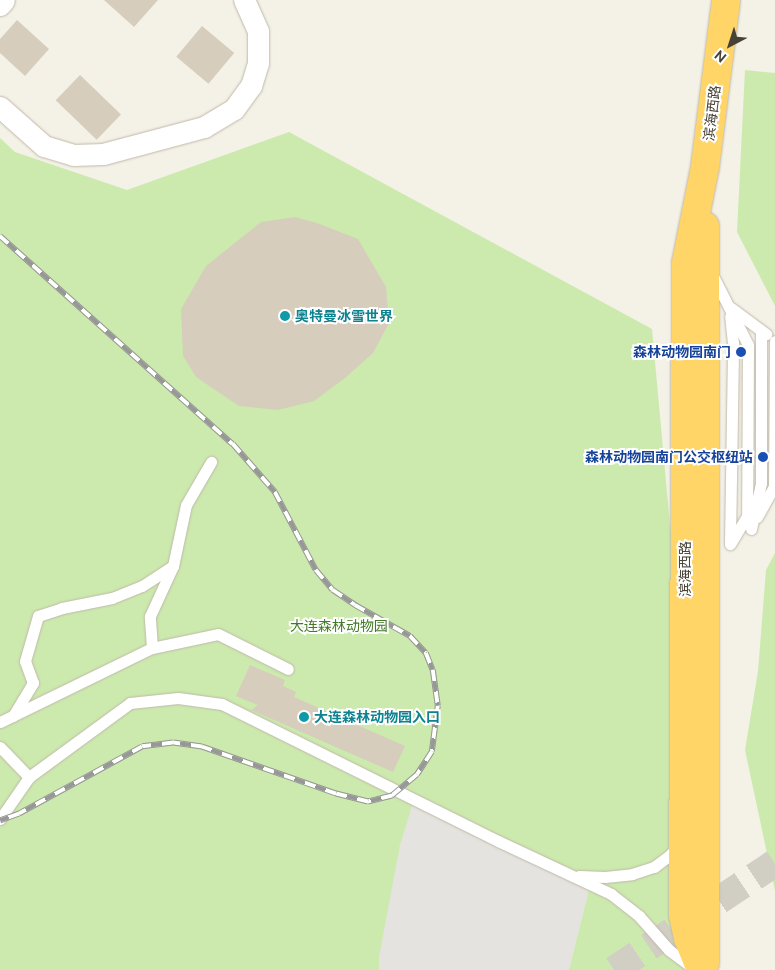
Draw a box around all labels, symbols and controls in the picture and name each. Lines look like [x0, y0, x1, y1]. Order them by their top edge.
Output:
north arrow [705, 20, 755, 70]
text: N [711, 47, 730, 66]
street label: 滨海西路 [700, 84, 724, 142]
place label: 奥特曼冰雪世界 [295, 308, 393, 324]
marker: 奥特曼冰雪世界 [279, 310, 291, 322]
place label: 森林动物园南门 [633, 344, 731, 360]
marker: 森林动物园南门 [735, 346, 747, 358]
place label: 森林动物园南门公交枢纽站 [585, 449, 753, 465]
marker: 森林动物园南门公交枢纽站 [757, 451, 769, 463]
street label: 滨海西路 [677, 541, 693, 597]
park label: 大连森林动物园 [290, 618, 388, 634]
place label: 大连森林动物园入口 [314, 709, 440, 725]
marker: 大连森林动物园入口 [298, 711, 310, 723]

